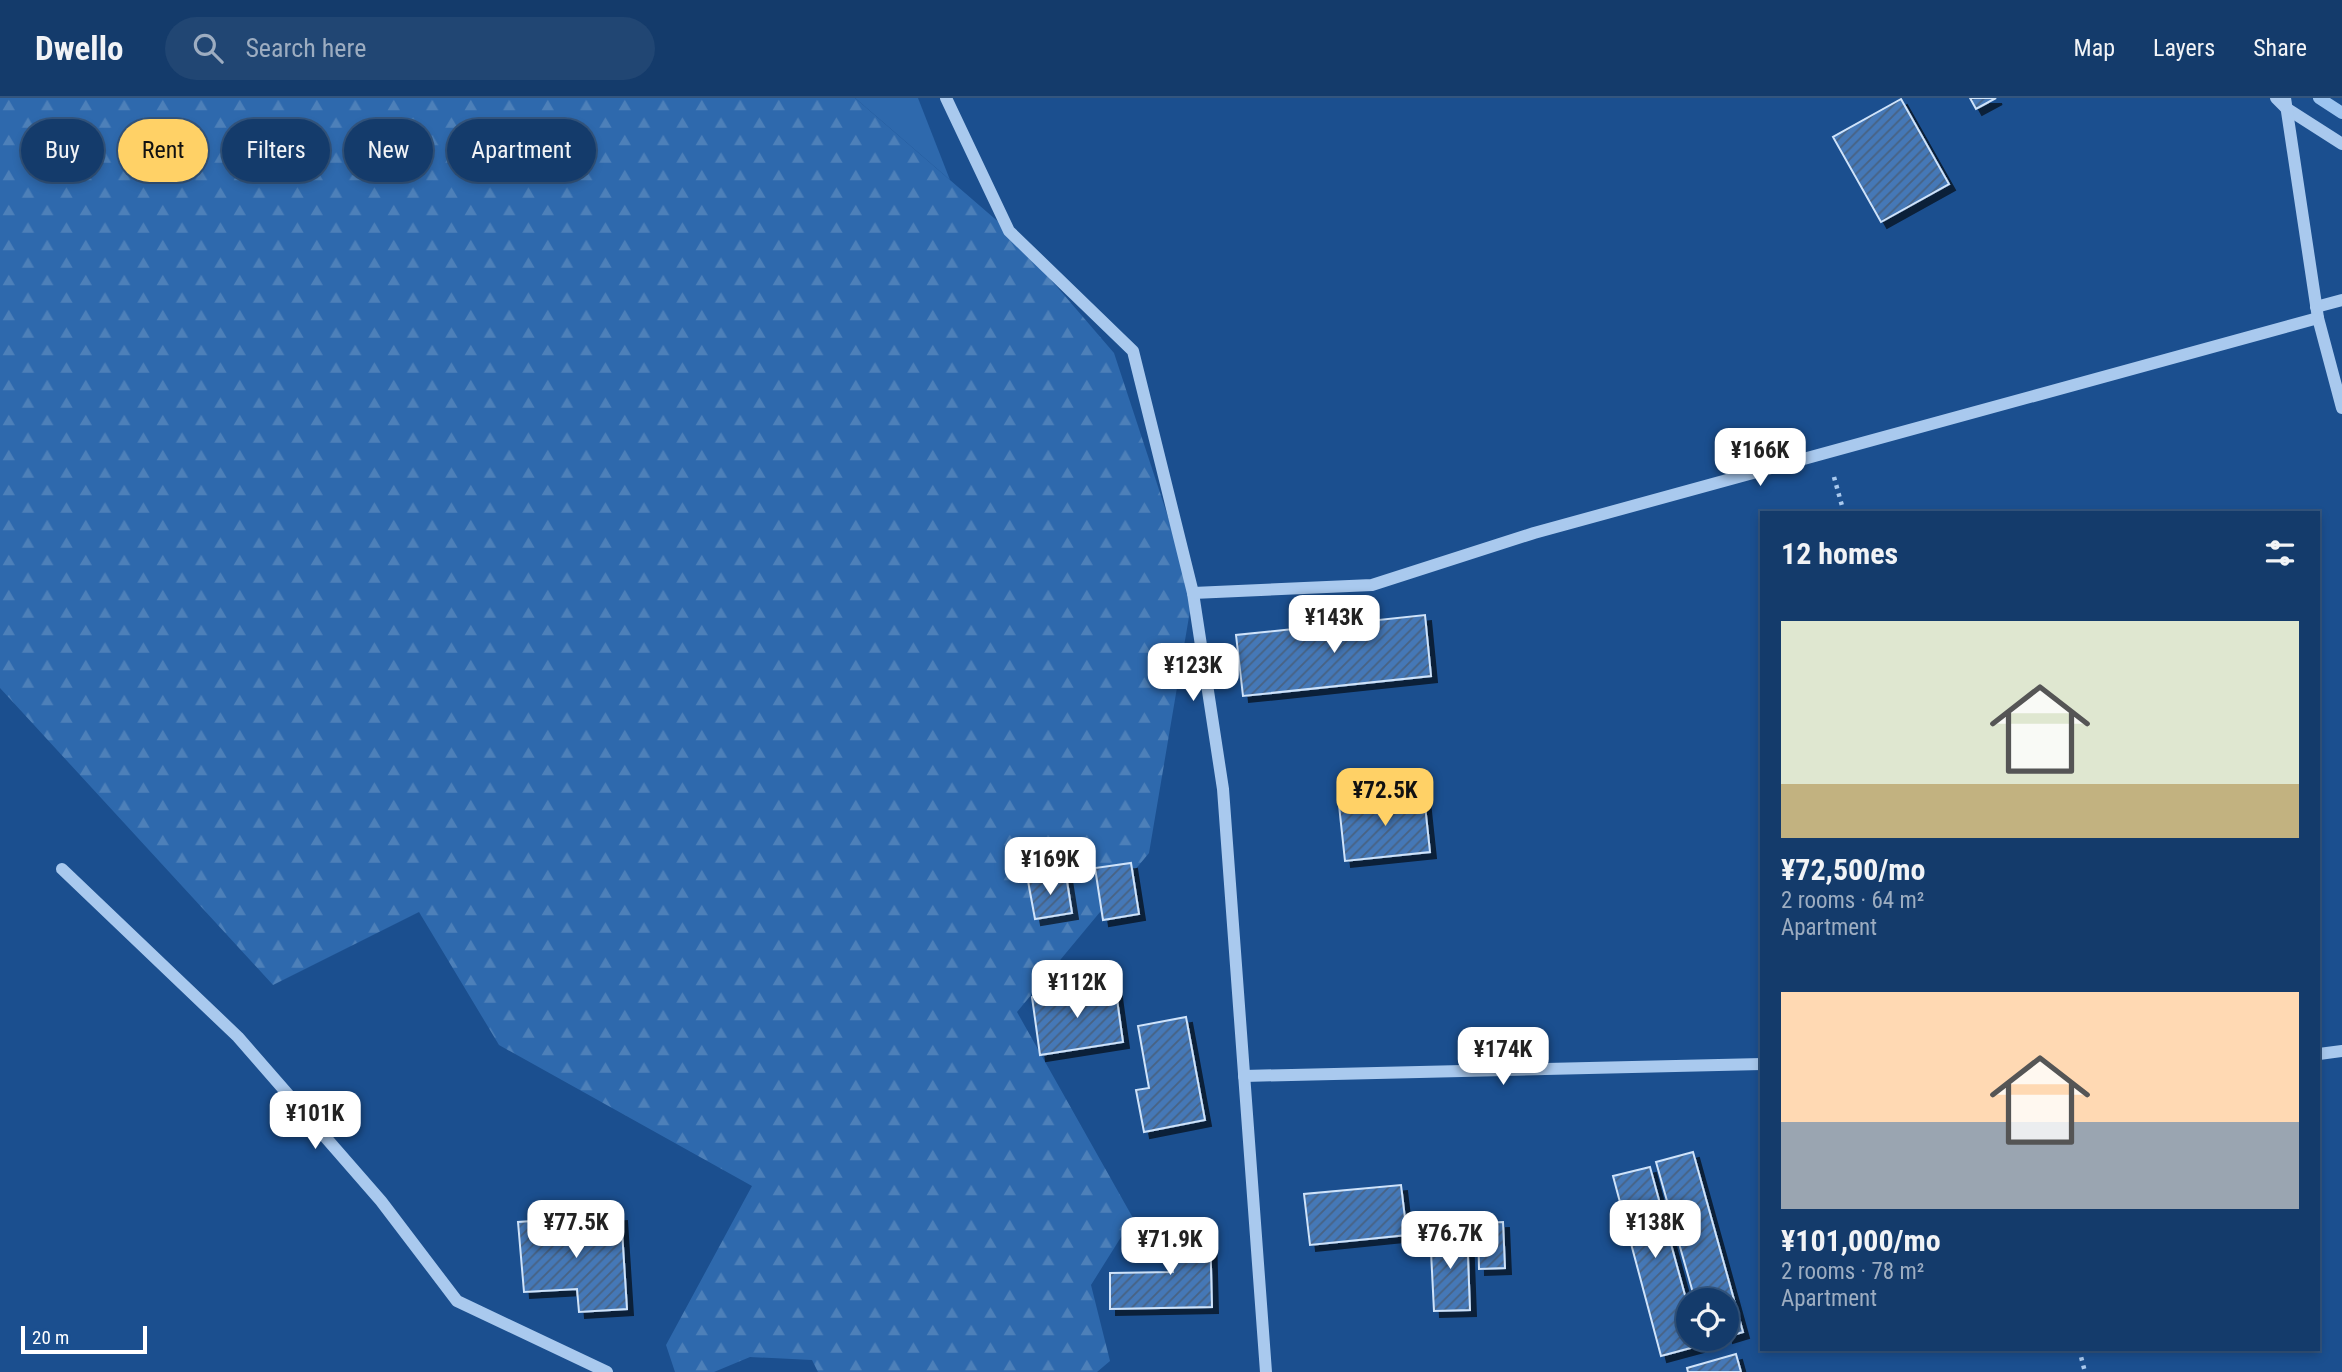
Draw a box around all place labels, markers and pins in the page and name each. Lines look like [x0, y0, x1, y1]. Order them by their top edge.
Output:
pin: ¥166K [1711, 428, 1809, 488]
pin: ¥143K [1285, 596, 1383, 655]
pin: ¥123K [1144, 644, 1242, 703]
pin: ¥72.5K [1328, 768, 1442, 828]
pin: ¥169K [1001, 838, 1099, 897]
pin: ¥112K [1028, 960, 1126, 1020]
pin: ¥174K [1454, 1028, 1552, 1087]
pin: ¥101K [266, 1091, 364, 1151]
pin: ¥77.5K [519, 1200, 633, 1260]
pin: ¥138K [1606, 1200, 1704, 1260]
pin: ¥76.7K [1393, 1212, 1507, 1271]
pin: ¥71.9K [1113, 1218, 1227, 1277]

